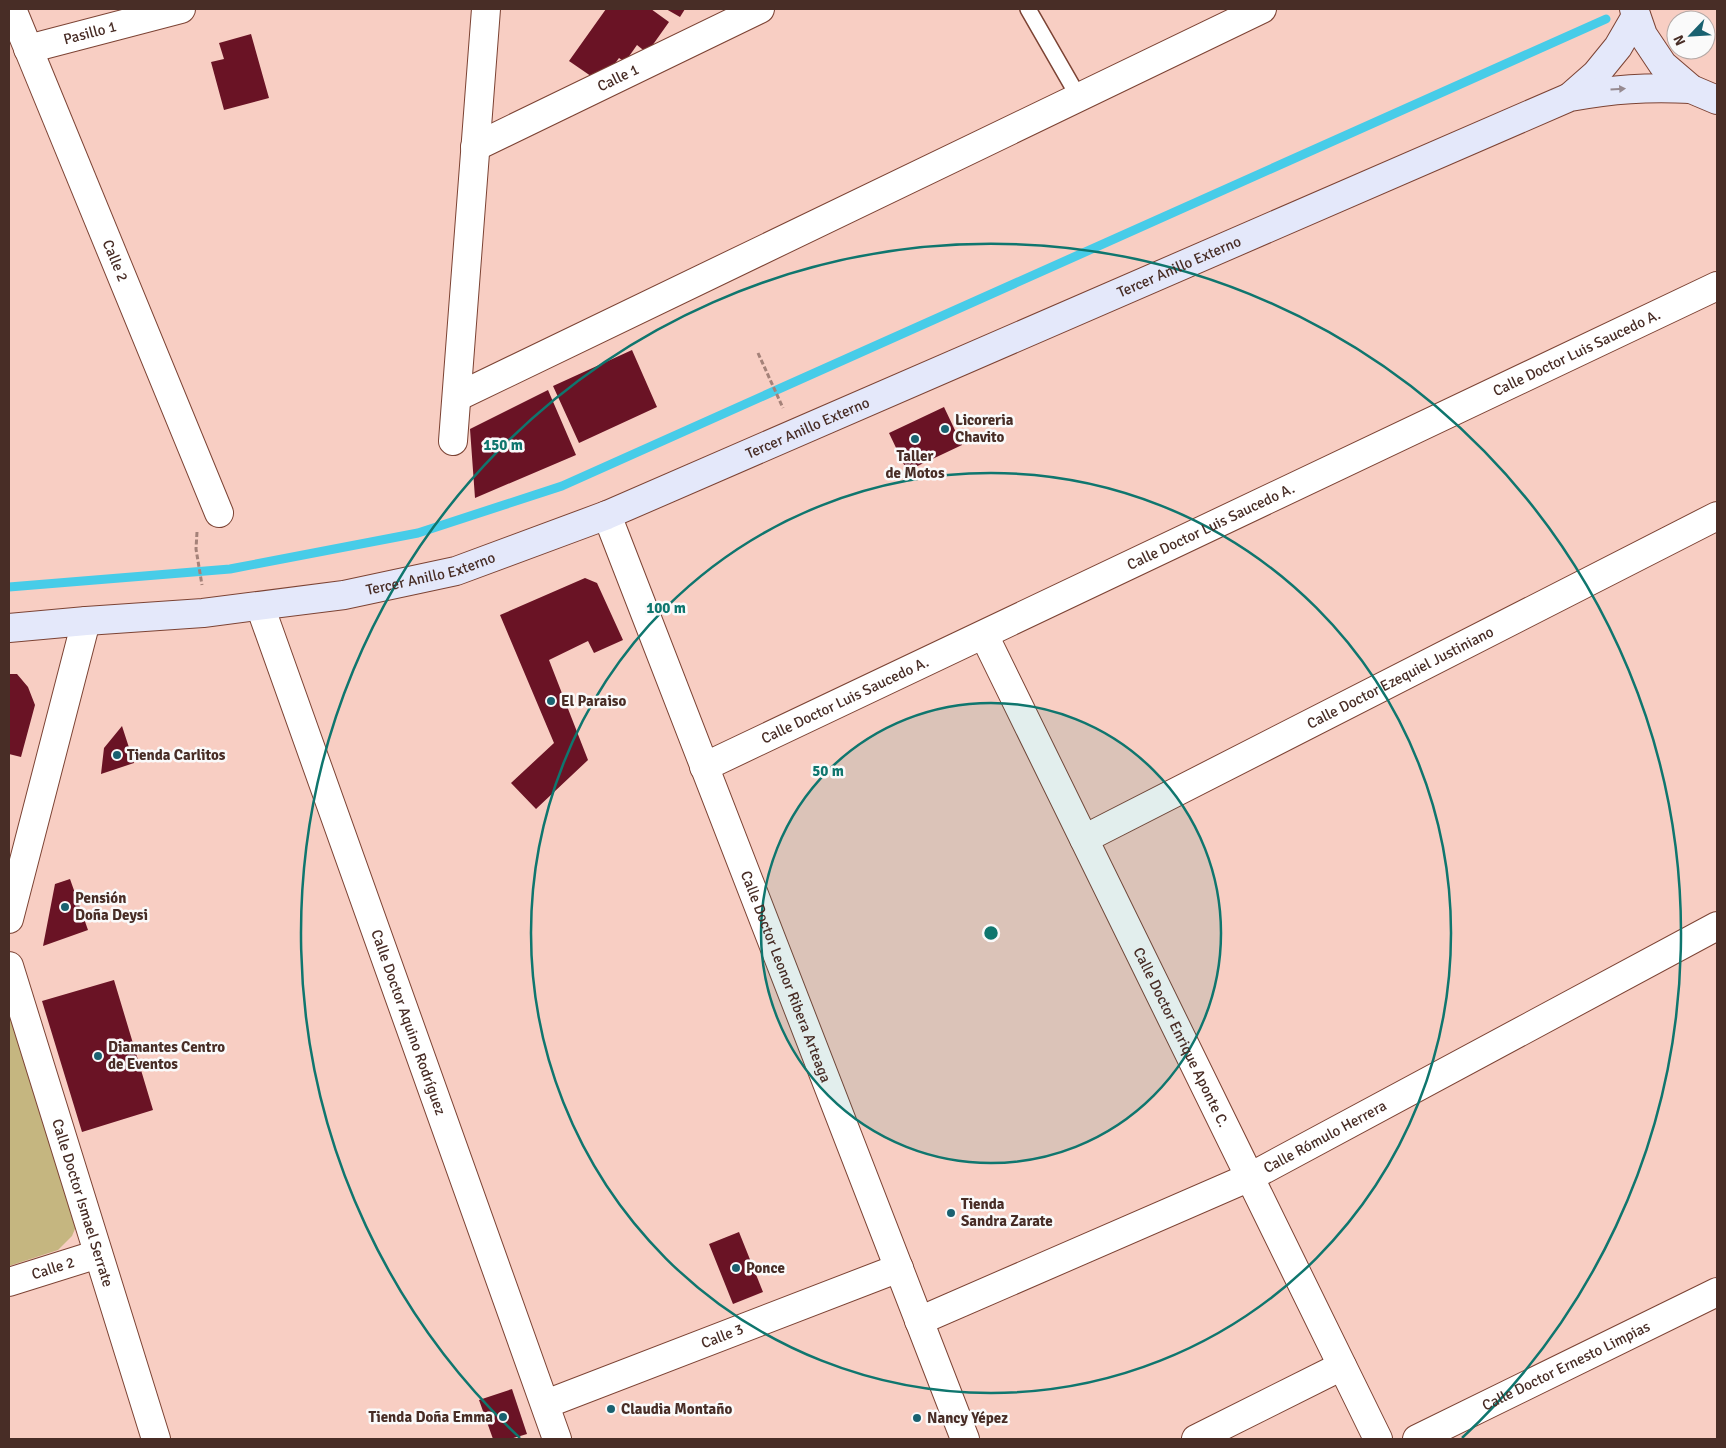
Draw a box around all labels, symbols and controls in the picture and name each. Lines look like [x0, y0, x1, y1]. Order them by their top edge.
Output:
north arrow [1666, 10, 1716, 60]
street label: Pasillo 1 [61, 17, 118, 48]
text: N [1670, 32, 1689, 48]
street label: Calle 1 [594, 60, 642, 95]
one-way arrow [1610, 85, 1626, 93]
street label: Tercer Anillo Externo [1115, 232, 1244, 301]
street label: Calle 2 [99, 237, 132, 284]
street label: Calle Doctor Luis Saucedo A. [1490, 305, 1663, 400]
street label: Tercer Anillo Externo [743, 393, 872, 463]
place label: Licoreria Chavito [955, 411, 1014, 446]
marker: Licoreria Chavito [939, 423, 951, 435]
marker: Taller de Motos [909, 433, 921, 445]
text: 150 m [483, 436, 523, 454]
place label: Taller de Motos [885, 447, 945, 482]
street label: Calle Doctor Luis Saucedo A. [1124, 479, 1297, 574]
street label: Tercer Anillo Externo [364, 548, 498, 599]
text: 100 m [646, 599, 686, 617]
street label: Calle Doctor Ezequiel Justiniano [1304, 622, 1497, 733]
street label: Calle Doctor Luis Saucedo A. [758, 653, 932, 748]
place label: El Paraiso [561, 692, 627, 710]
marker: El Paraiso [545, 695, 557, 707]
place label: Tienda Carlitos [127, 746, 226, 764]
marker: Tienda Carlitos [111, 749, 123, 761]
text: 50 m [812, 762, 844, 780]
street label: Calle Doctor Leonor Ribera Arteaga [737, 868, 835, 1085]
place label: Pensión Doña Deysi [75, 889, 148, 924]
marker: Pensión Doña Deysi [59, 901, 71, 913]
centre of rings [982, 924, 1000, 942]
street label: Calle Doctor Aquino Rodríguez [367, 927, 450, 1118]
street label: Calle Doctor Enrique Aponte C. [1130, 944, 1233, 1130]
place label: Diamantes Centro de Eventos [108, 1038, 225, 1073]
marker: Diamantes Centro de Eventos [92, 1050, 104, 1062]
street label: Calle Rómulo Herrera [1260, 1096, 1390, 1177]
street label: Calle Doctor Ismael Serrate [48, 1117, 117, 1289]
place label: Tienda Sandra Zarate [961, 1195, 1053, 1230]
marker: Tienda Sandra Zarate [945, 1207, 957, 1219]
street label: Calle 2 [29, 1253, 77, 1283]
place label: Ponce [746, 1259, 785, 1277]
marker: Ponce [730, 1262, 742, 1274]
street label: Calle Doctor Ernesto Limpias [1479, 1317, 1653, 1415]
street label: Calle 3 [699, 1320, 746, 1352]
place label: Claudia Montaño [621, 1400, 732, 1418]
marker: Claudia Montaño [605, 1403, 617, 1415]
place label: Tienda Doña Emma [369, 1408, 493, 1426]
place label: Nancy Yépez [927, 1409, 1008, 1427]
marker: Tienda Doña Emma [497, 1411, 509, 1423]
marker: Nancy Yépez [911, 1412, 923, 1424]

